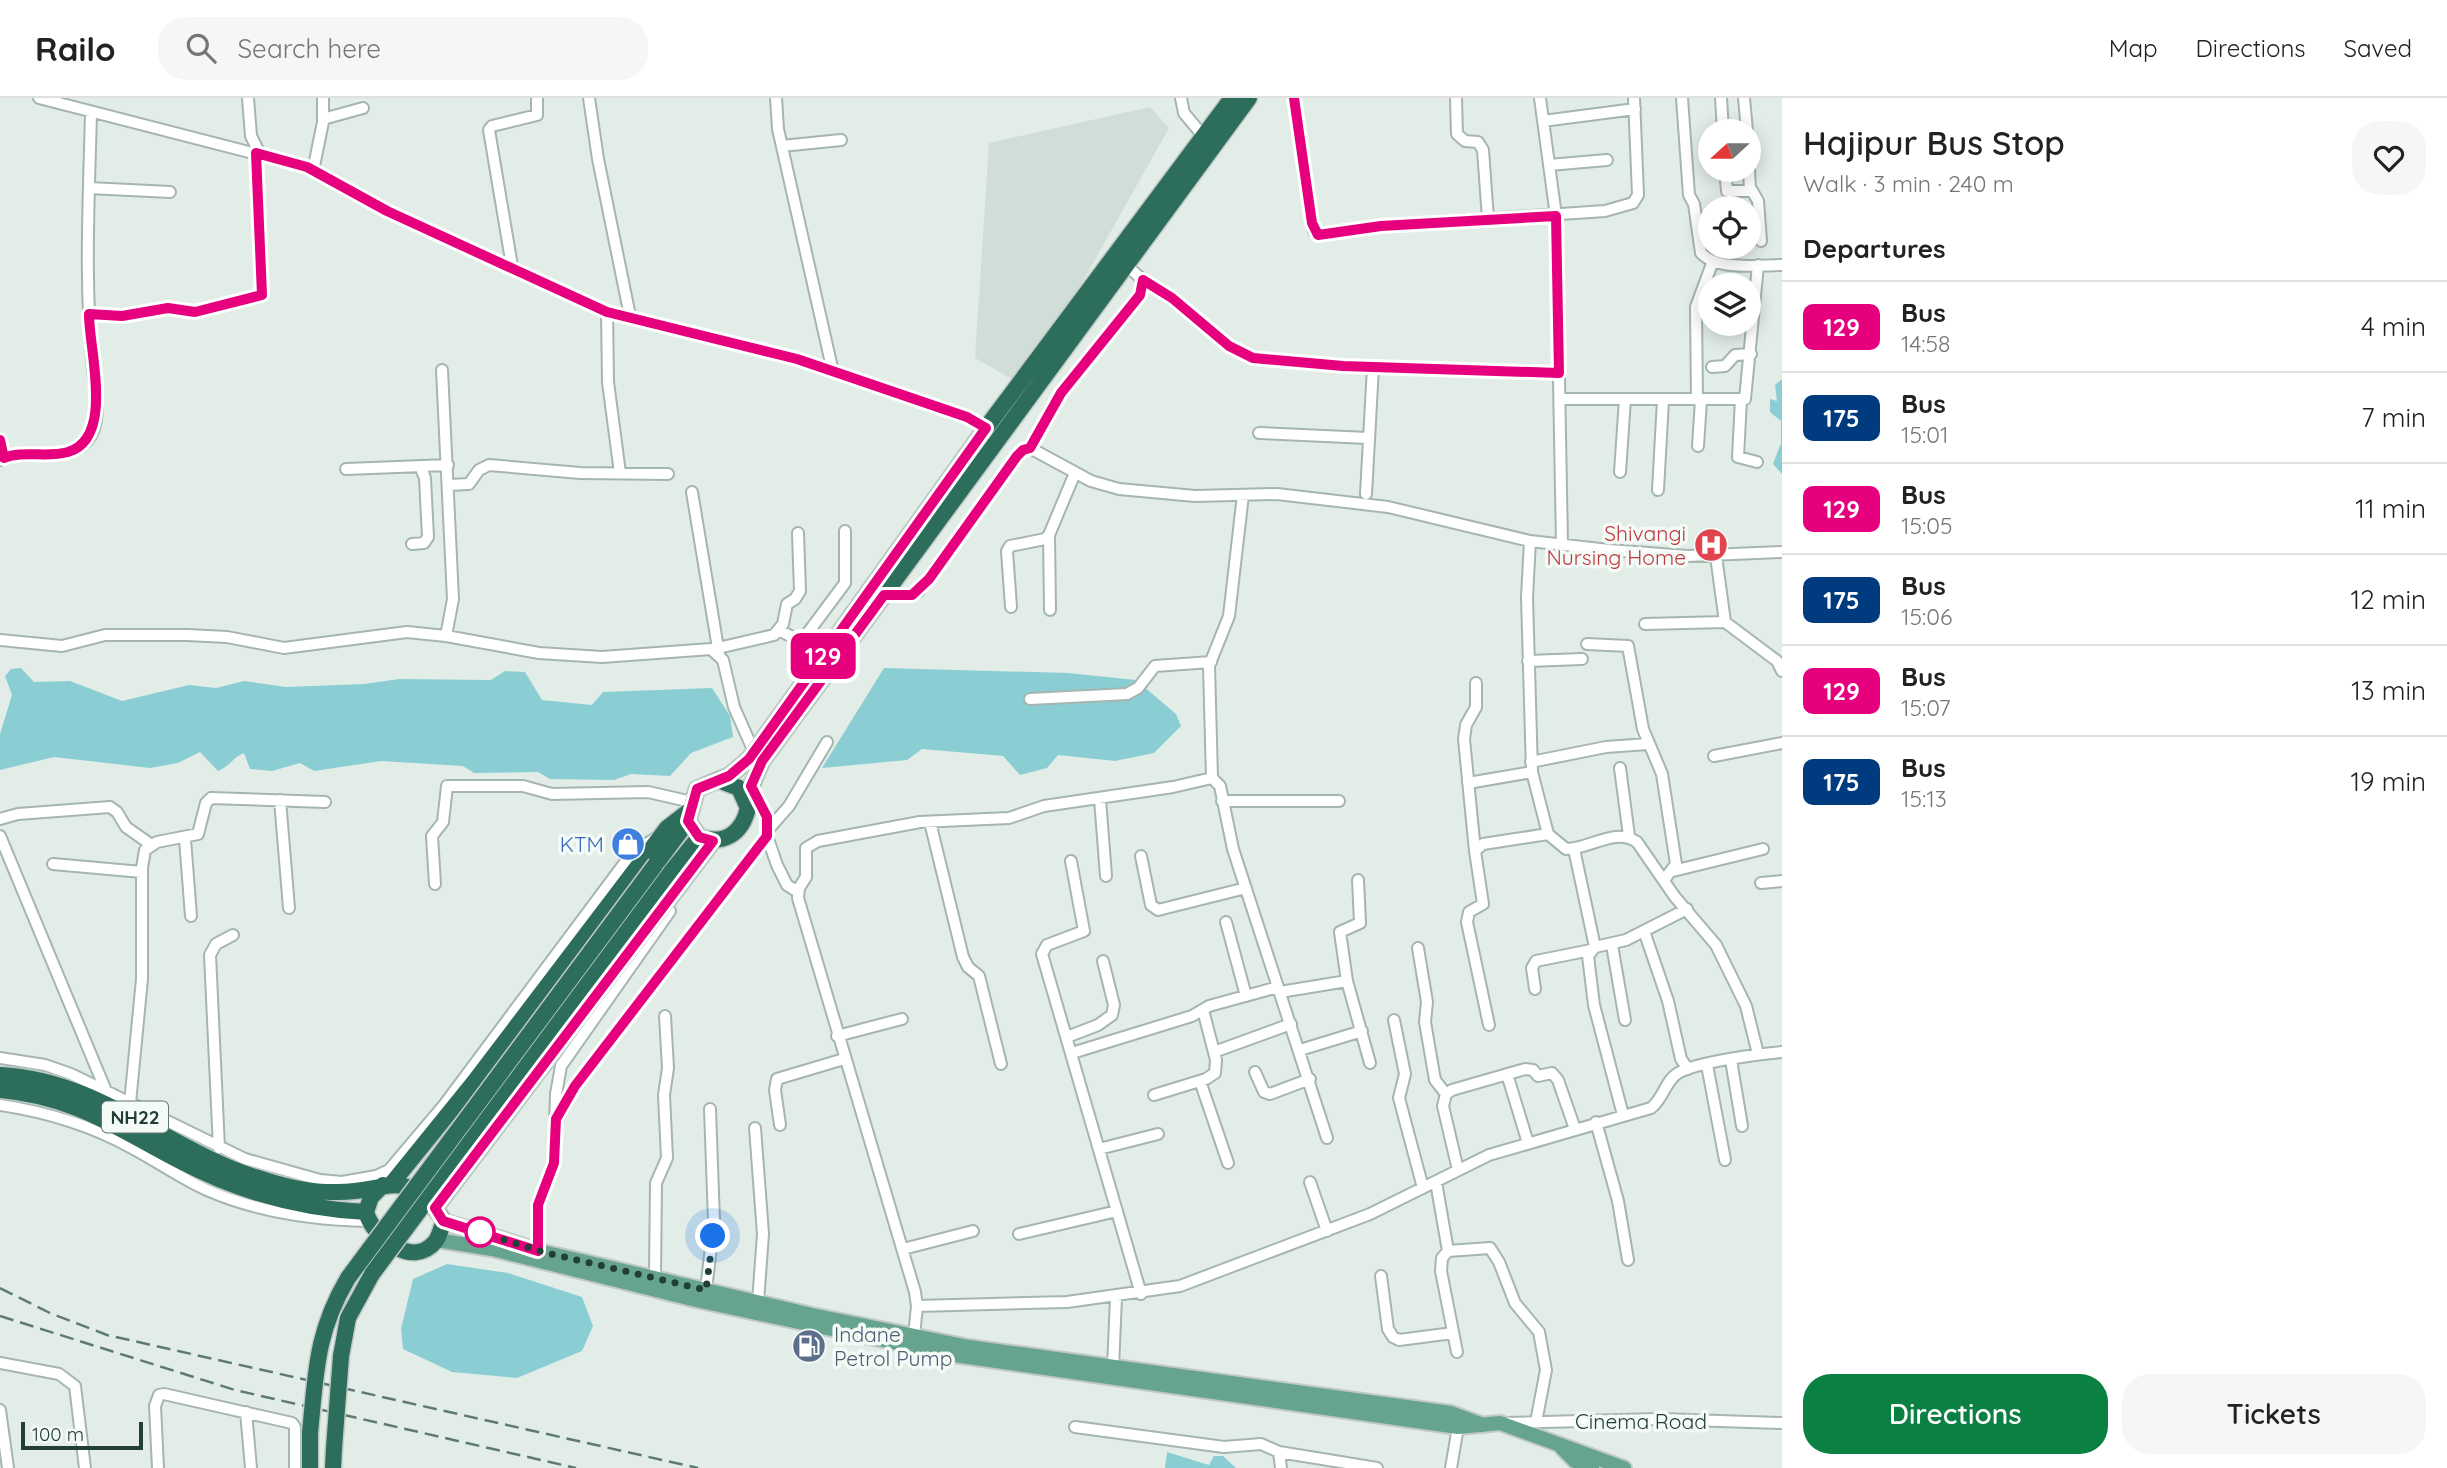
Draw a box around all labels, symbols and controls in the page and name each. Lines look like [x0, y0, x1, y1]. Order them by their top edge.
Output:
search box [158, 17, 648, 80]
text: Railo [35, 28, 116, 69]
icon: search [182, 29, 220, 67]
text: Search here [238, 32, 381, 65]
text: Map [2109, 33, 2158, 63]
text: Directions [2196, 33, 2306, 63]
text: Saved [2344, 33, 2412, 63]
north arrow [1698, 119, 1760, 182]
map controls [1698, 119, 1761, 336]
button: heart [2352, 121, 2426, 195]
text: Hajipur Bus Stop [1803, 122, 2065, 163]
text: Walk · 3 min · 240 m [1803, 169, 2014, 198]
button: locate [1698, 196, 1761, 259]
text: Departures [1803, 232, 1946, 265]
button: layers [1698, 273, 1761, 336]
text: Bus [1901, 296, 1946, 329]
text: 4 min [2361, 310, 2426, 343]
text: 129 [1823, 312, 1860, 342]
text: 14:58 [1901, 329, 1951, 358]
text: Bus [1901, 387, 1946, 420]
text: 7 min [2361, 401, 2426, 434]
text: 175 [1823, 403, 1860, 433]
text: 15:01 [1901, 420, 1949, 449]
text: Bus [1901, 478, 1946, 511]
text: 11 min [2355, 492, 2426, 525]
text: 129 [1823, 494, 1860, 524]
text: 15:05 [1901, 511, 1953, 540]
place label: Shivangi Nursing Home [1547, 520, 1686, 570]
hospital icon: Shivangi Nursing Home [1692, 526, 1730, 564]
text: Bus [1901, 569, 1946, 602]
text: 12 min [2351, 583, 2426, 616]
text: 175 [1823, 585, 1860, 615]
text: 15:06 [1901, 602, 1952, 631]
line badge: 129 [783, 633, 863, 679]
text: 129 [805, 641, 841, 671]
text: Bus [1901, 660, 1946, 693]
text: 13 min [2351, 674, 2426, 707]
text: 129 [1823, 676, 1860, 706]
text: 15:07 [1901, 693, 1951, 722]
text: Bus [1901, 751, 1946, 784]
text: 19 min [2350, 765, 2426, 798]
text: 175 [1823, 767, 1860, 797]
text: 15:13 [1901, 784, 1947, 813]
shop icon: KTM [609, 825, 647, 863]
place label: KTM [560, 831, 604, 857]
road number: NH22 [102, 1102, 168, 1133]
unlabelled marker [465, 1217, 495, 1247]
your location [695, 1218, 730, 1253]
place label: Indane Petrol Pump [834, 1321, 952, 1371]
fuel station icon: Indane Petrol Pump [790, 1327, 828, 1365]
button: Directions [1803, 1374, 2108, 1454]
button: Tickets [2122, 1374, 2426, 1454]
street label: Cinema Road [1575, 1408, 1707, 1434]
scale bar [21, 1419, 144, 1451]
text: 100 m [32, 1422, 84, 1446]

